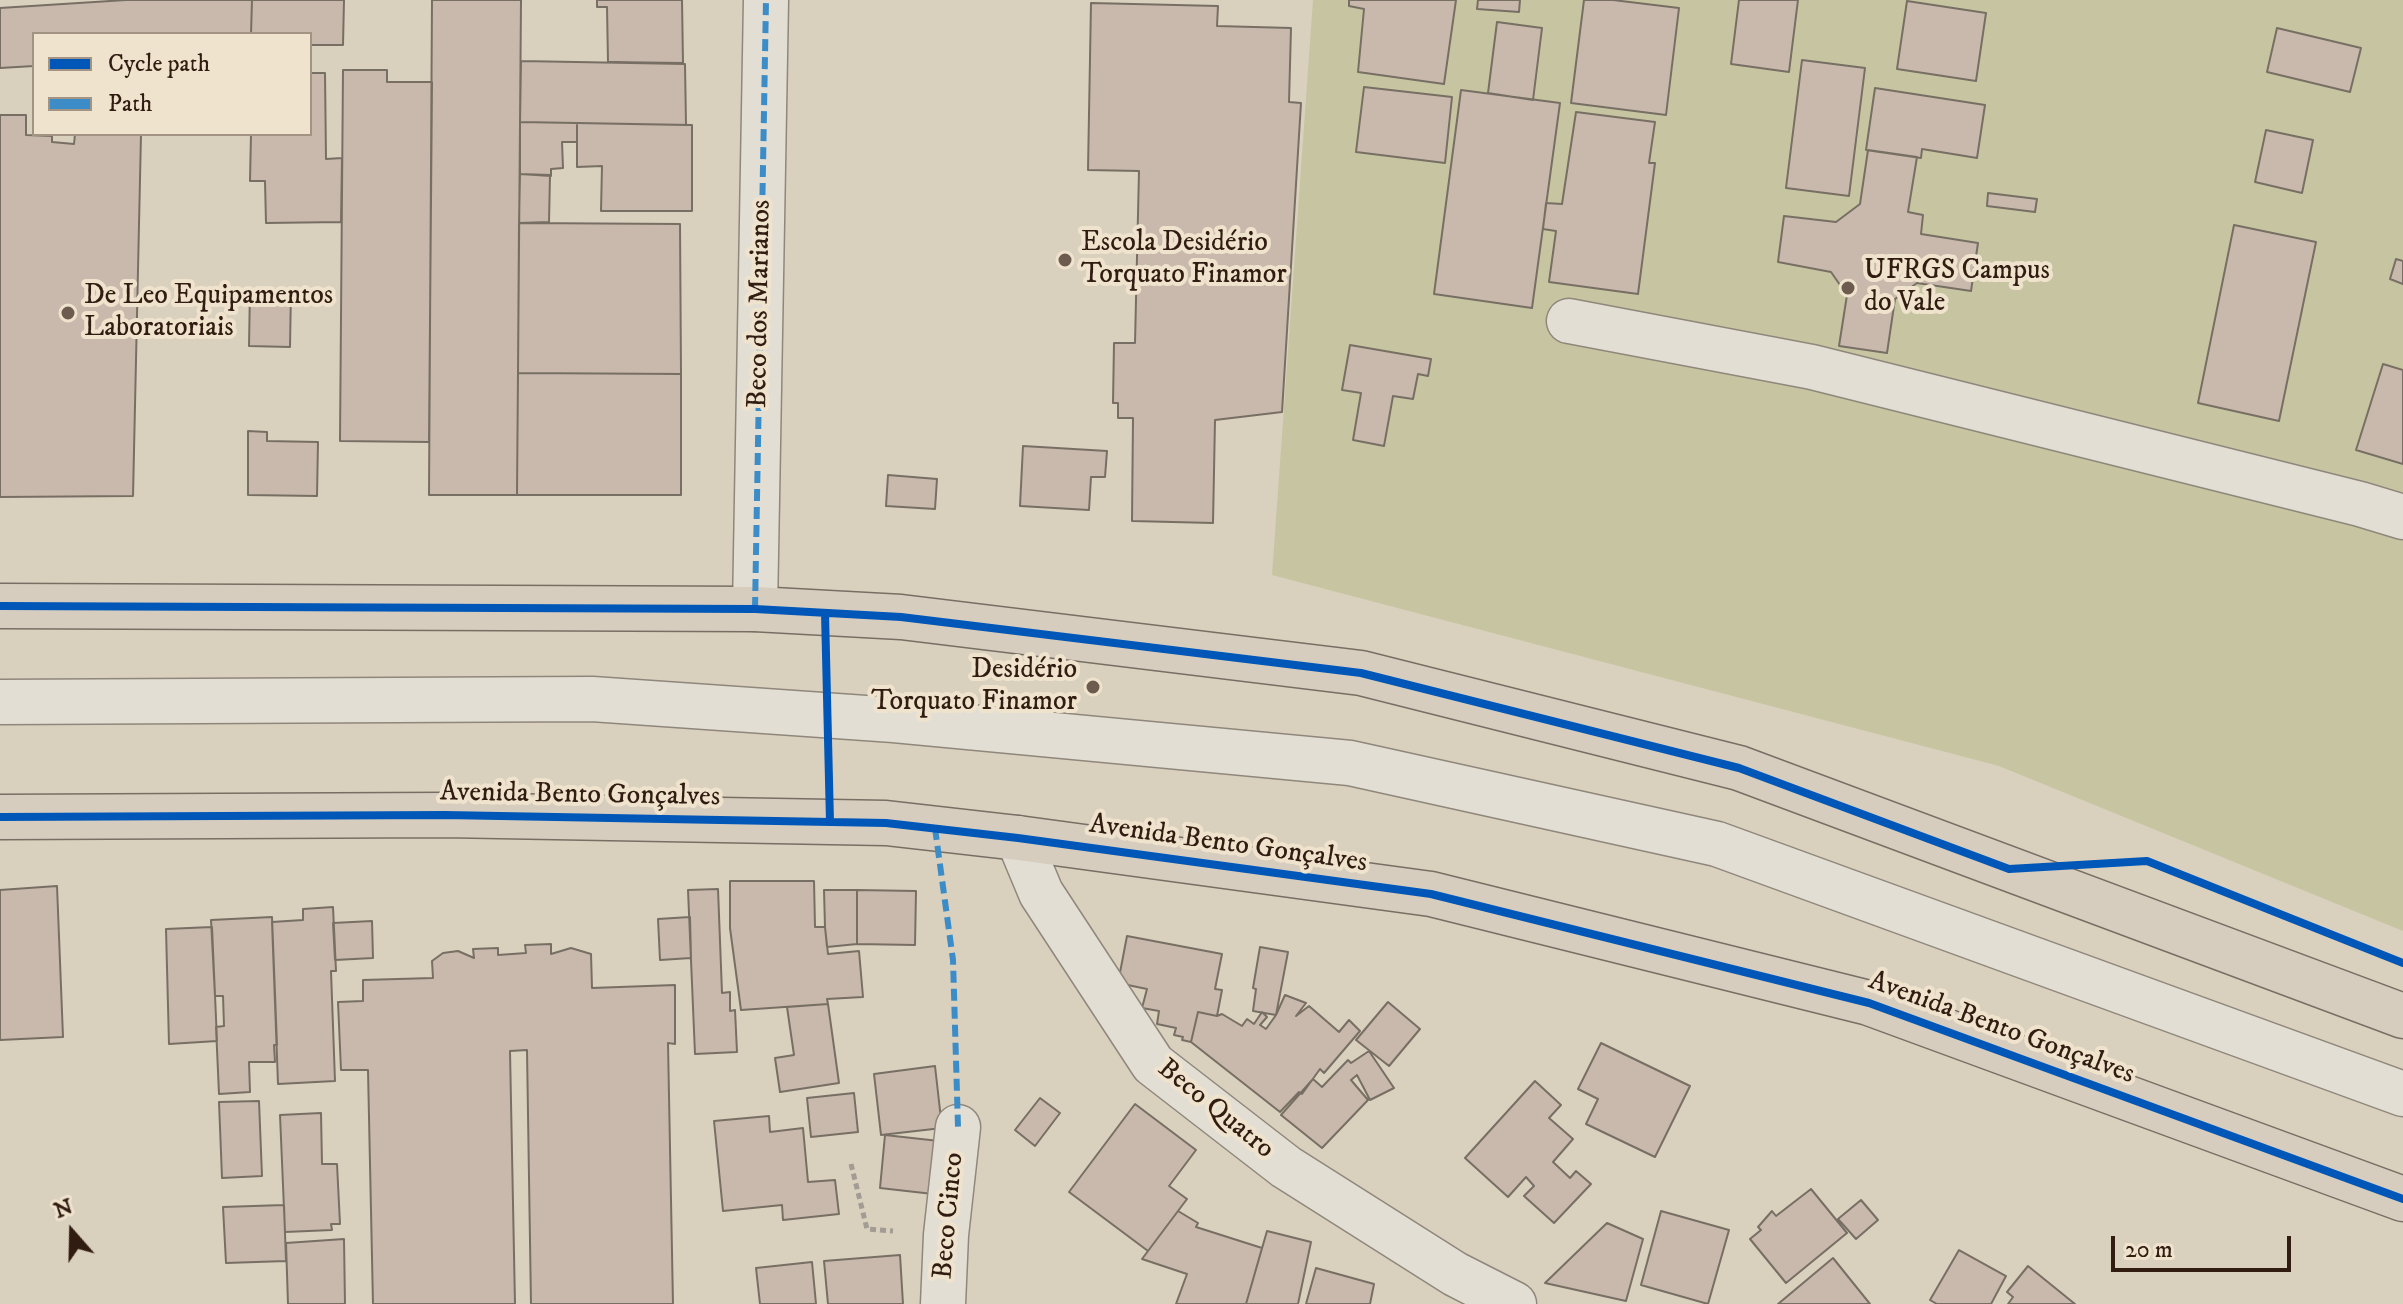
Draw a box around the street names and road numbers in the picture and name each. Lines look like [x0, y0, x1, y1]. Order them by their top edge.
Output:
street label: Beco dos Marianos [742, 199, 780, 409]
street label: Avenida Bento Gonçalves [440, 777, 720, 815]
street label: Avenida Bento Gonçalves [1087, 809, 1369, 881]
street label: Avenida Bento Gonçalves [1864, 965, 2138, 1093]
street label: Beco Quatro [1150, 1053, 1280, 1167]
street label: Beco Cinco [928, 1151, 972, 1281]

